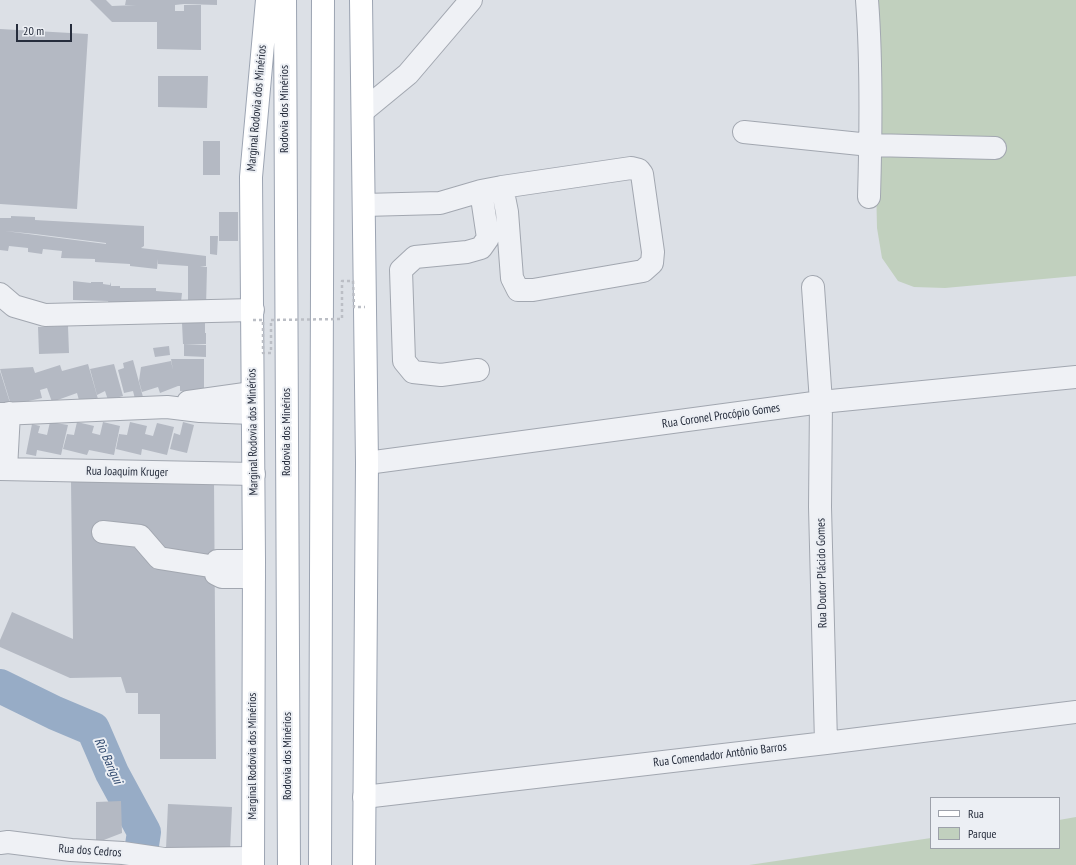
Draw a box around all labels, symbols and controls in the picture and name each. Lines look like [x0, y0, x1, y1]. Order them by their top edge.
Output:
scale bar [18, 16, 74, 42]
text: 20 m [23, 23, 44, 38]
street label: Marginal Rodovia dos Minérios [244, 44, 270, 172]
street label: Rodovia dos Minérios [278, 65, 292, 153]
street label: Marginal Rodovia dos Minérios [245, 368, 261, 496]
street label: Rodovia dos Minérios [280, 388, 294, 476]
street label: Rua Coronel Procópio Gomes [661, 401, 781, 431]
street label: Rua Joaquim Kruger [86, 464, 168, 480]
street label: Rua Doutor Plácido Gomes [814, 518, 830, 628]
street label: Marginal Rodovia dos Minérios [246, 693, 260, 819]
street label: Rodovia dos Minérios [281, 712, 295, 800]
water label: Rio Barigui [91, 735, 125, 787]
street label: Rua Comendador Antônio Barros [653, 740, 787, 770]
legend [930, 797, 1060, 849]
text: Rua [968, 806, 984, 821]
text: Parque [968, 826, 997, 841]
street label: Rua dos Cedros [58, 842, 122, 860]

